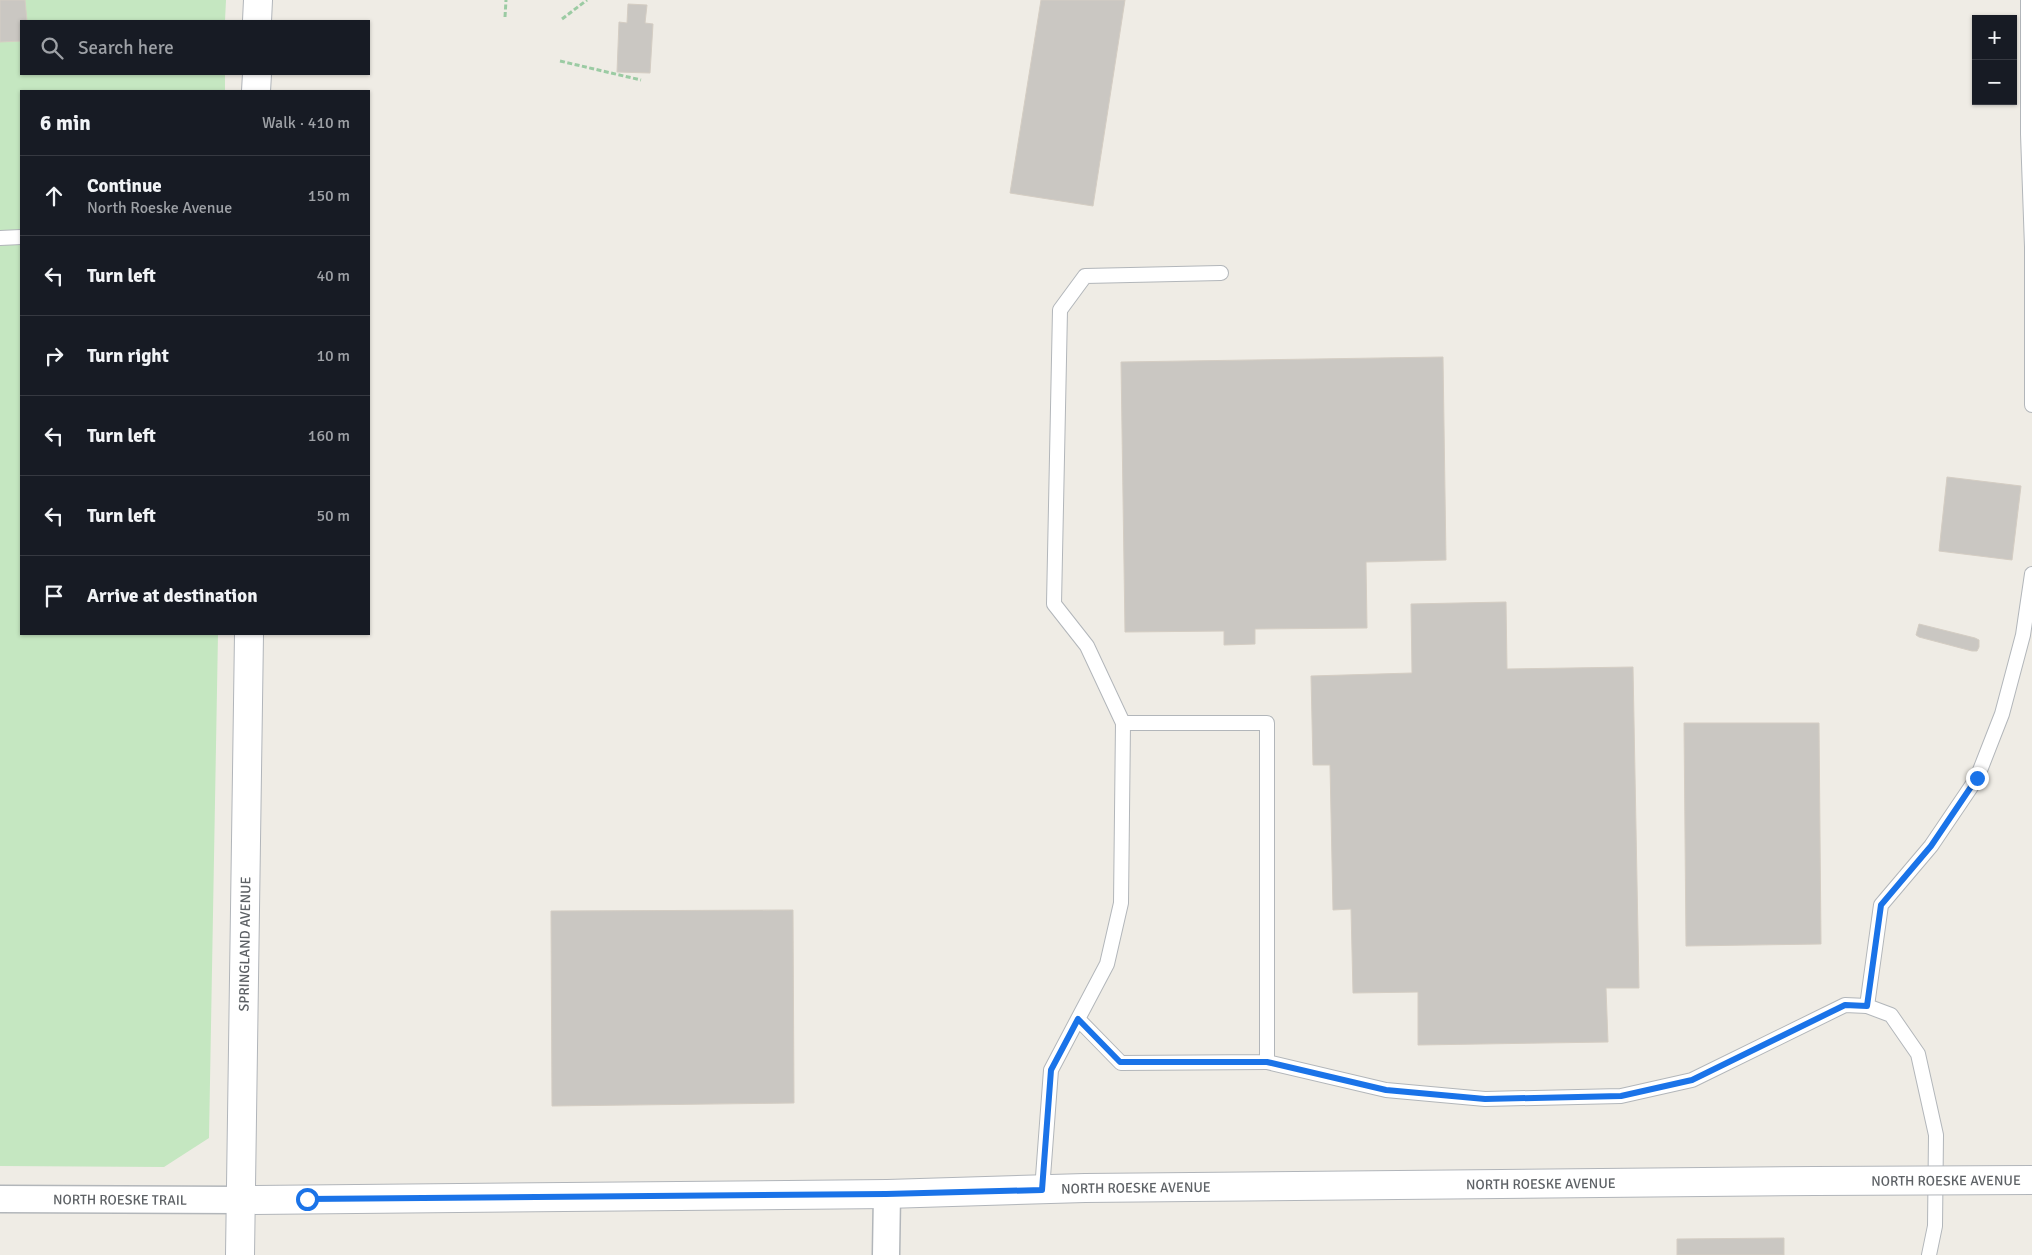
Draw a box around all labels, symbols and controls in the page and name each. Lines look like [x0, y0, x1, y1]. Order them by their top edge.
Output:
map controls [1972, 15, 2017, 105]
button: + [1972, 15, 2017, 60]
search box [20, 20, 370, 75]
icon: search [38, 34, 66, 62]
text: Search here [78, 36, 174, 60]
button: − [1972, 60, 2017, 105]
text: 6 min [40, 110, 91, 136]
text: Walk · 410 m [262, 113, 350, 133]
text: Continue [87, 174, 162, 198]
icon: ahead [40, 182, 68, 210]
text: 150 m [308, 186, 350, 206]
text: North Roeske Avenue [87, 198, 232, 218]
icon: left [40, 262, 68, 290]
text: Turn left [87, 264, 156, 288]
text: 40 m [316, 266, 350, 286]
icon: right [40, 342, 68, 370]
text: Turn right [87, 344, 169, 368]
text: 10 m [316, 346, 350, 366]
icon: left [40, 422, 68, 450]
text: Turn left [87, 424, 156, 448]
text: 160 m [308, 426, 350, 446]
icon: left [40, 502, 68, 530]
text: Turn left [87, 504, 156, 528]
text: 50 m [316, 506, 350, 526]
icon: arrive [40, 582, 68, 610]
text: Arrive at destination [87, 584, 258, 608]
route end [1966, 767, 1989, 790]
street label: SPRINGLAND AVENUE [236, 876, 254, 1012]
street label: NORTH ROESKE AVENUE [1871, 1172, 2021, 1190]
street label: NORTH ROESKE AVENUE [1466, 1175, 1616, 1193]
street label: NORTH ROESKE AVENUE [1061, 1179, 1211, 1198]
route start [296, 1188, 319, 1211]
street label: NORTH ROESKE TRAIL [53, 1191, 187, 1209]

